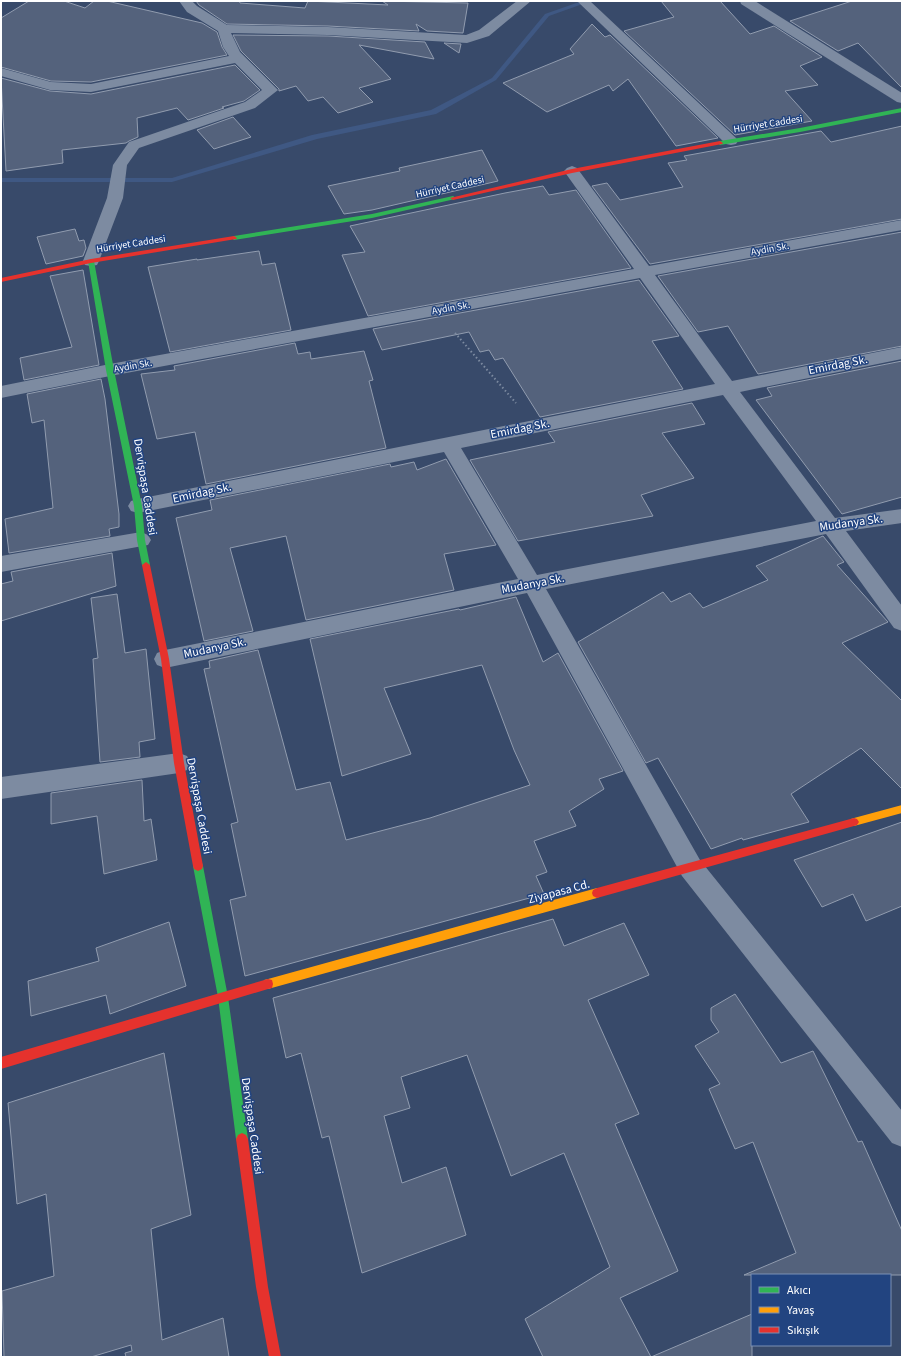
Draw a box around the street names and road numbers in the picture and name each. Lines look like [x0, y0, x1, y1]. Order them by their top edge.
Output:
street label: Hürriyet Caddesi [732, 112, 804, 136]
street label: Hürriyet Caddesi [414, 172, 486, 202]
street label: Hürriyet Caddesi [95, 232, 167, 256]
street label: Aydin Sk. [750, 239, 790, 259]
street label: Aydin Sk. [431, 298, 471, 318]
street label: Emirdag Sk. [807, 351, 869, 379]
street label: Aydin Sk. [113, 356, 153, 376]
street label: Emirdag Sk. [489, 415, 551, 443]
street label: Dervişpaşa Caddesi [129, 437, 161, 537]
street label: Emirdag Sk. [171, 478, 233, 508]
street label: Mudanya Sk. [818, 510, 884, 536]
street label: Mudanya Sk. [500, 570, 566, 598]
street label: Mudanya Sk. [182, 633, 248, 663]
street label: Dervişpaşa Caddesi [182, 756, 216, 856]
street label: Ziyapasa Cd. [526, 876, 592, 908]
street label: Dervişpaşa Caddesi [237, 1077, 267, 1176]

